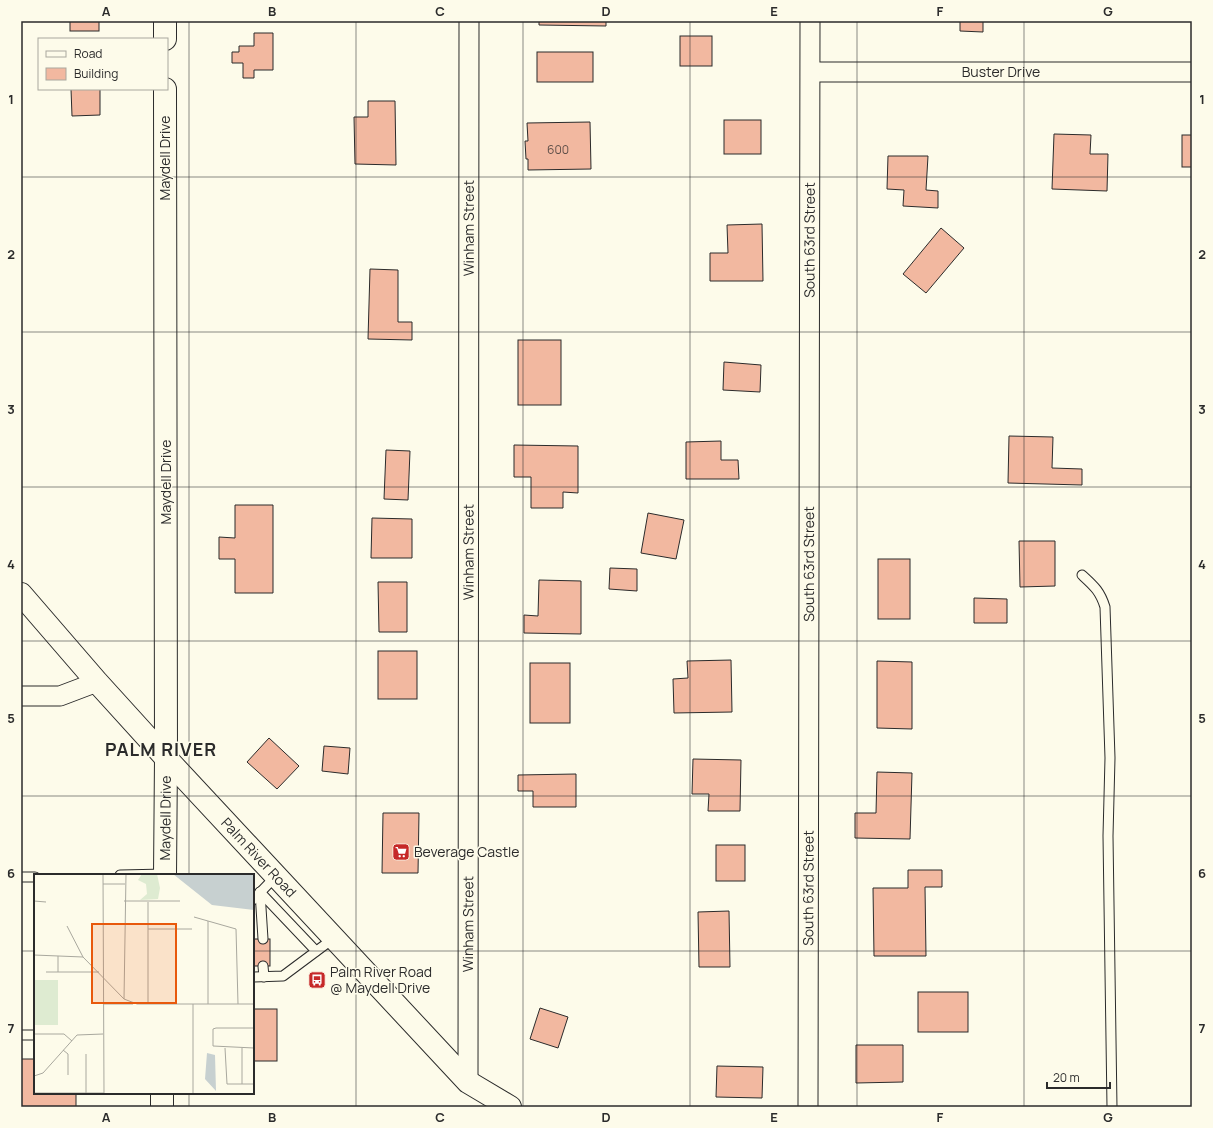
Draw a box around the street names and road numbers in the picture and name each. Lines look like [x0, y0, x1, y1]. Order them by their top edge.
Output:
street label: Buster Drive [962, 62, 1040, 81]
street label: Maydell Drive [155, 116, 174, 200]
street label: Winham Street [459, 179, 478, 276]
street label: South 63rd Street [799, 182, 819, 298]
street label: Maydell Drive [156, 440, 175, 524]
street label: Winham Street [458, 503, 478, 600]
street label: South 63rd Street [799, 506, 818, 622]
street label: Maydell Drive [155, 775, 175, 861]
street label: Palm River Road [217, 813, 301, 901]
street label: South 63rd Street [798, 830, 818, 946]
street label: Winham Street [458, 875, 477, 972]

